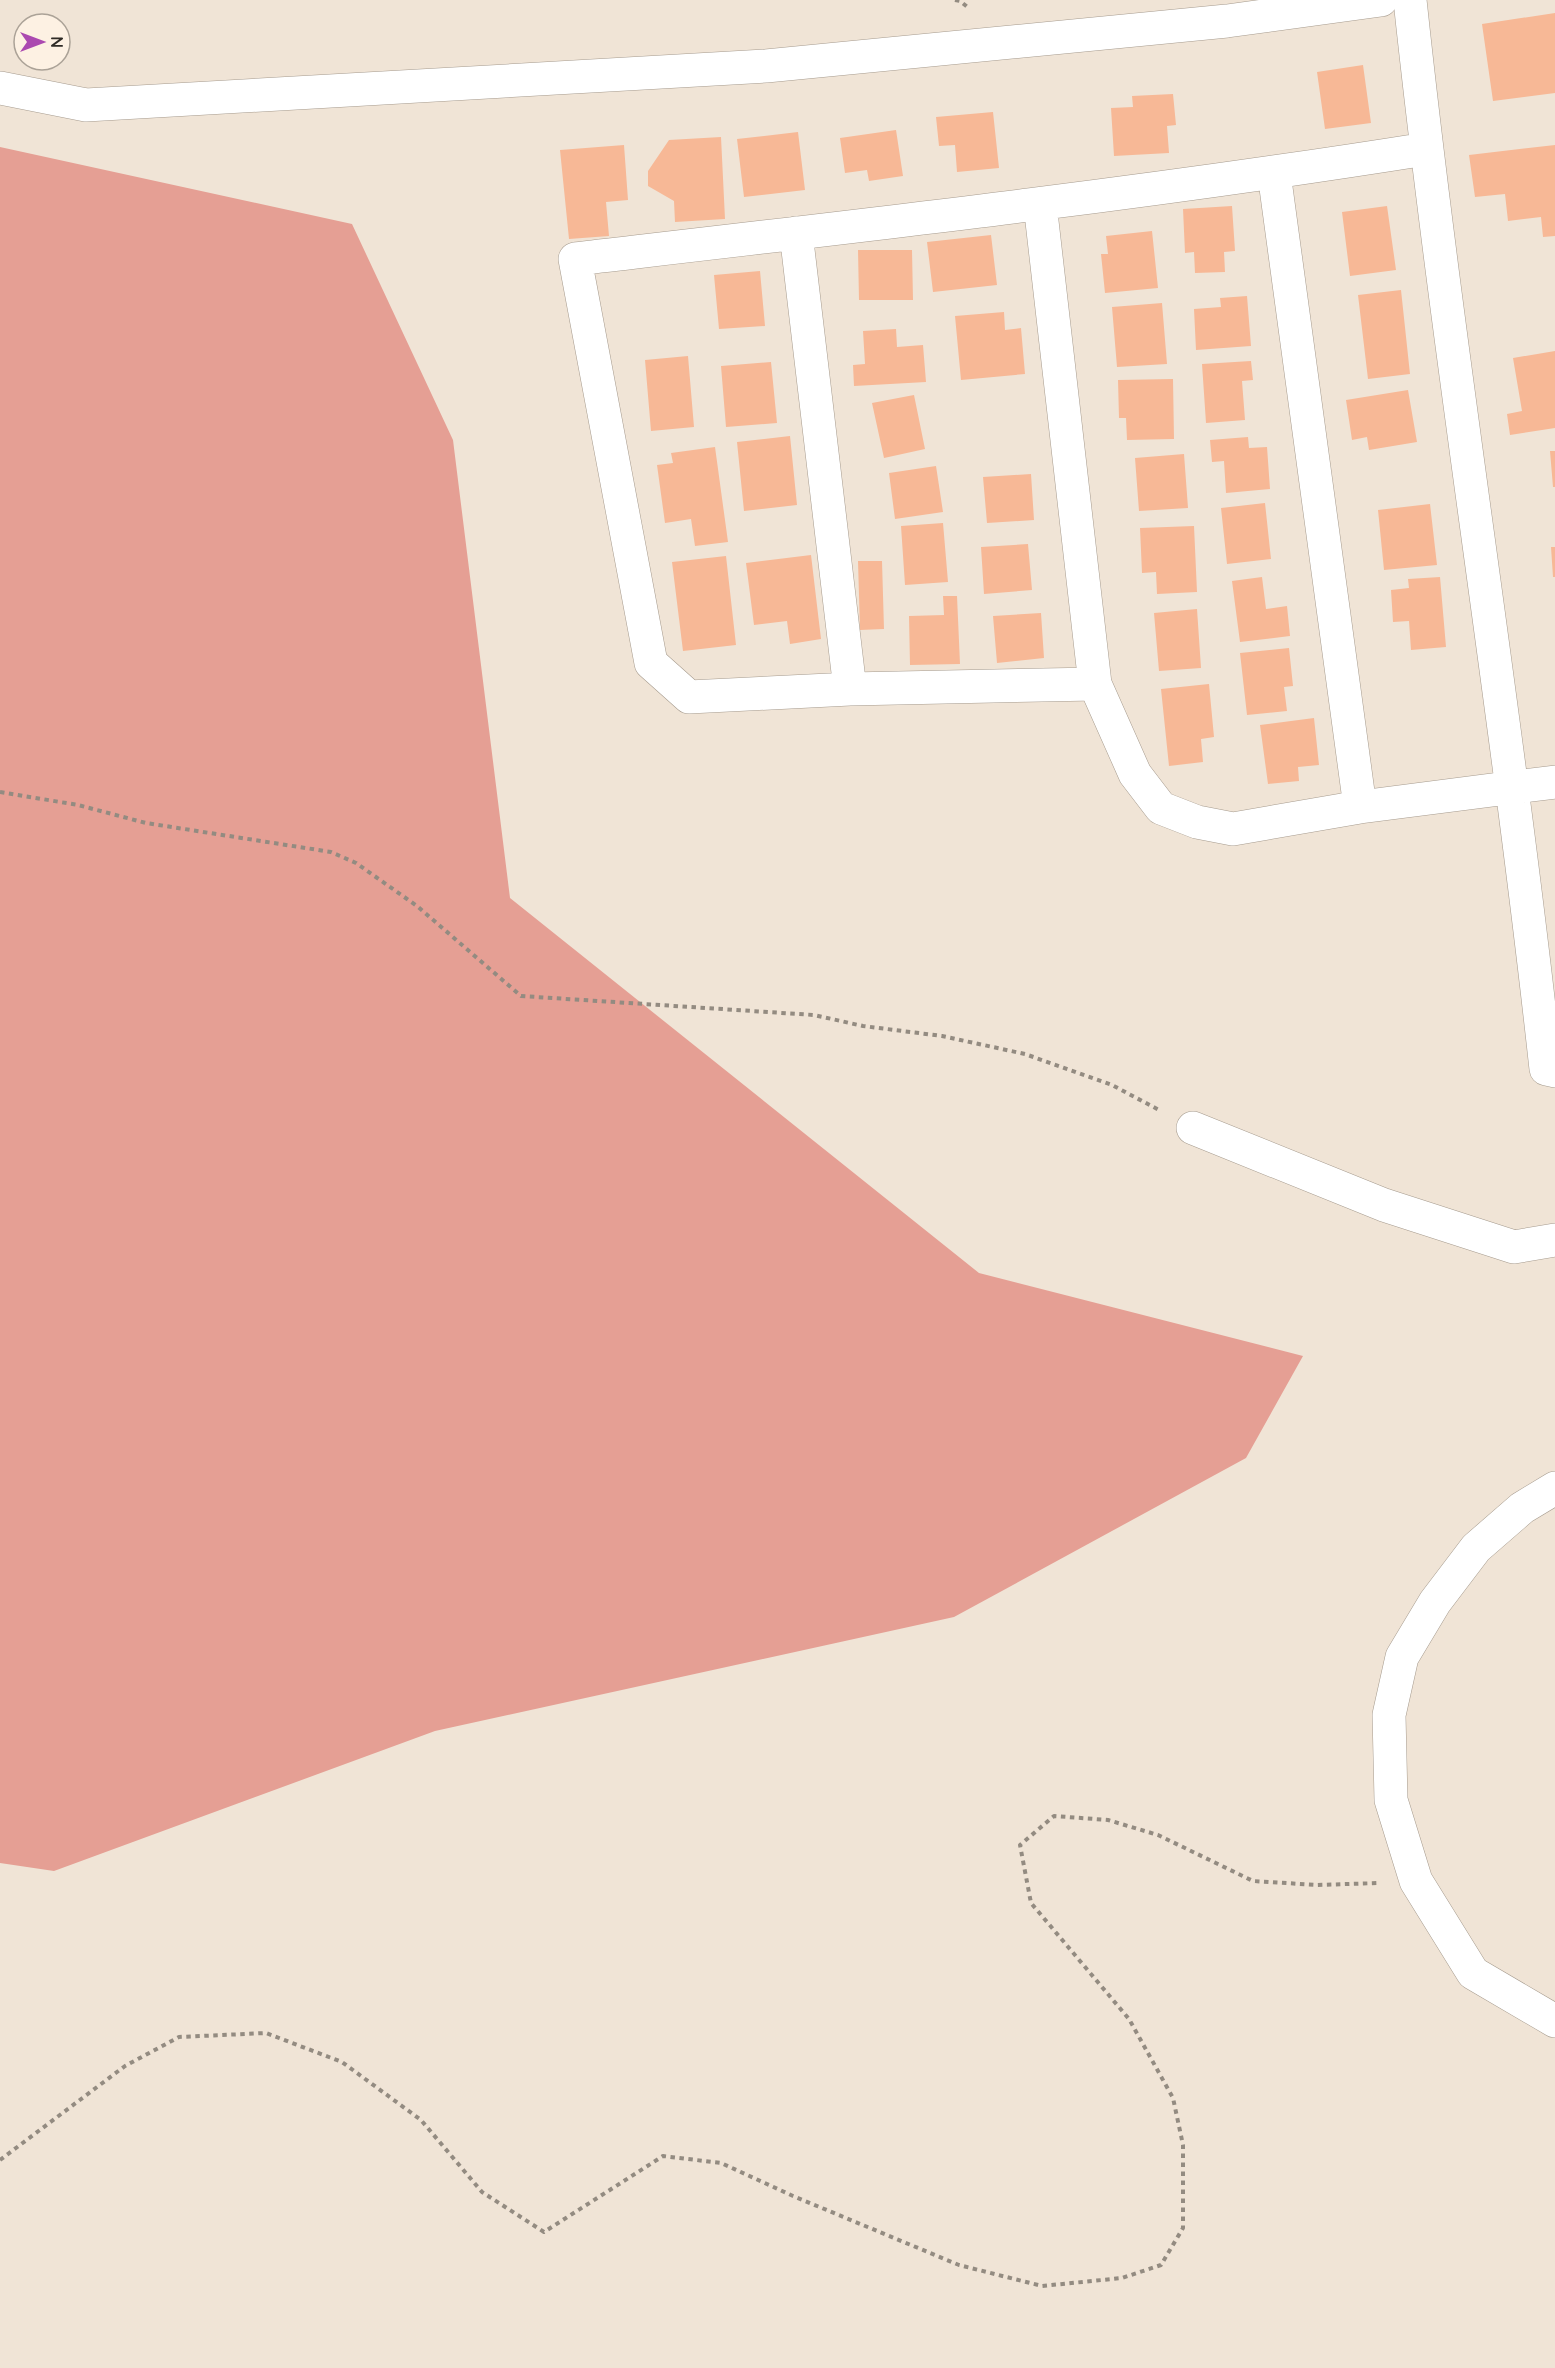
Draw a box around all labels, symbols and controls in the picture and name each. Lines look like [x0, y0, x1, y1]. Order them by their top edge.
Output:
north arrow [12, 12, 72, 72]
text: N [47, 36, 67, 48]

